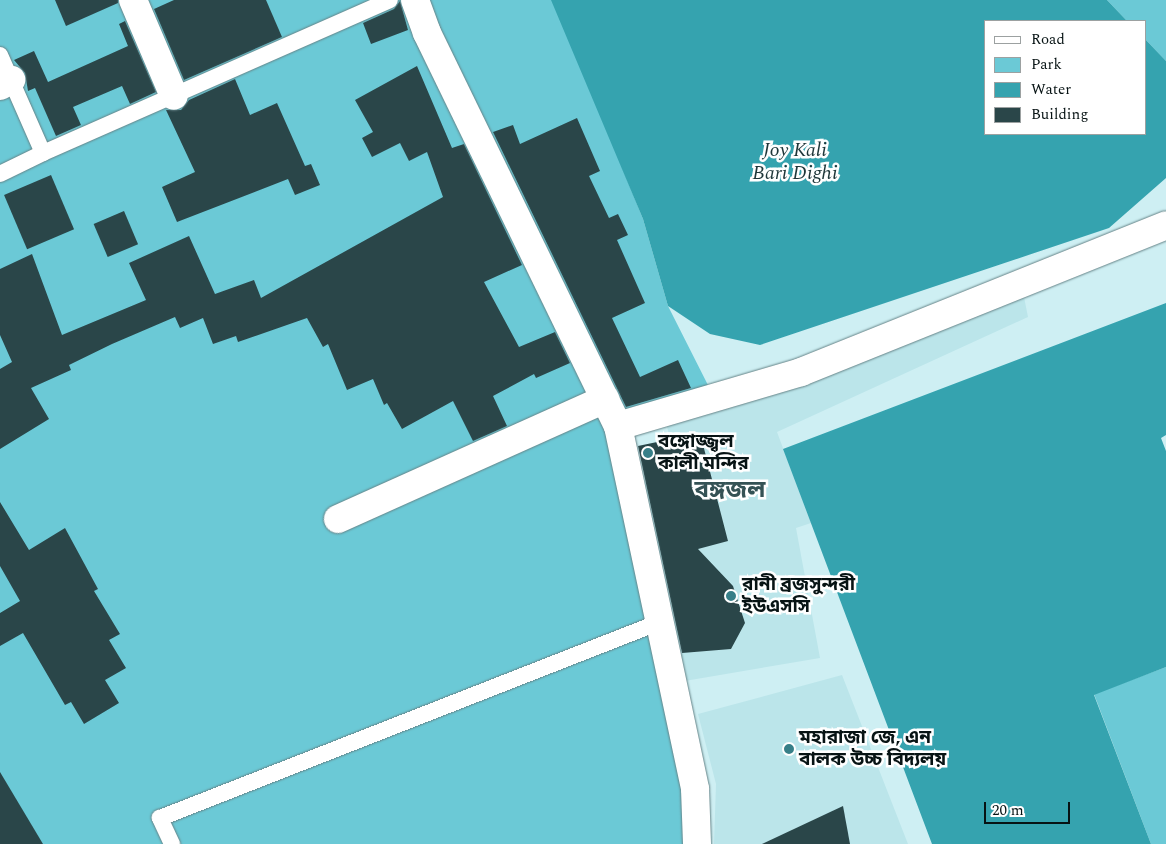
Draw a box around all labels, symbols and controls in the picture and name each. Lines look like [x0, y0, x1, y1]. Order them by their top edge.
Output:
legend [984, 20, 1146, 135]
text: Road [1031, 28, 1065, 51]
text: Park [1031, 53, 1062, 76]
text: Water [1031, 78, 1071, 101]
text: Building [1031, 103, 1088, 126]
water label: Joy Kali Bari Dighi [752, 138, 838, 185]
place label: বঙ্গোজ্জ্বল কালী মন্দির [658, 431, 749, 475]
marker: বঙ্গোজ্জ্বল কালী মন্দির [642, 447, 654, 459]
district label: বঙ্গজল [695, 477, 765, 505]
place label: রানী ব্রজসুন্দরী ইউএসসি [742, 574, 855, 618]
marker: রানী ব্রজসুন্দরী ইউএসসি [724, 589, 738, 603]
place label: মহারাজা জে, এন বালক উচ্চ বিদ্যলয় [799, 727, 946, 771]
marker: মহারাজা জে, এন বালক উচ্চ বিদ্যলয় [783, 743, 795, 755]
scale bar [986, 792, 1072, 824]
text: 20 m [992, 799, 1024, 822]

